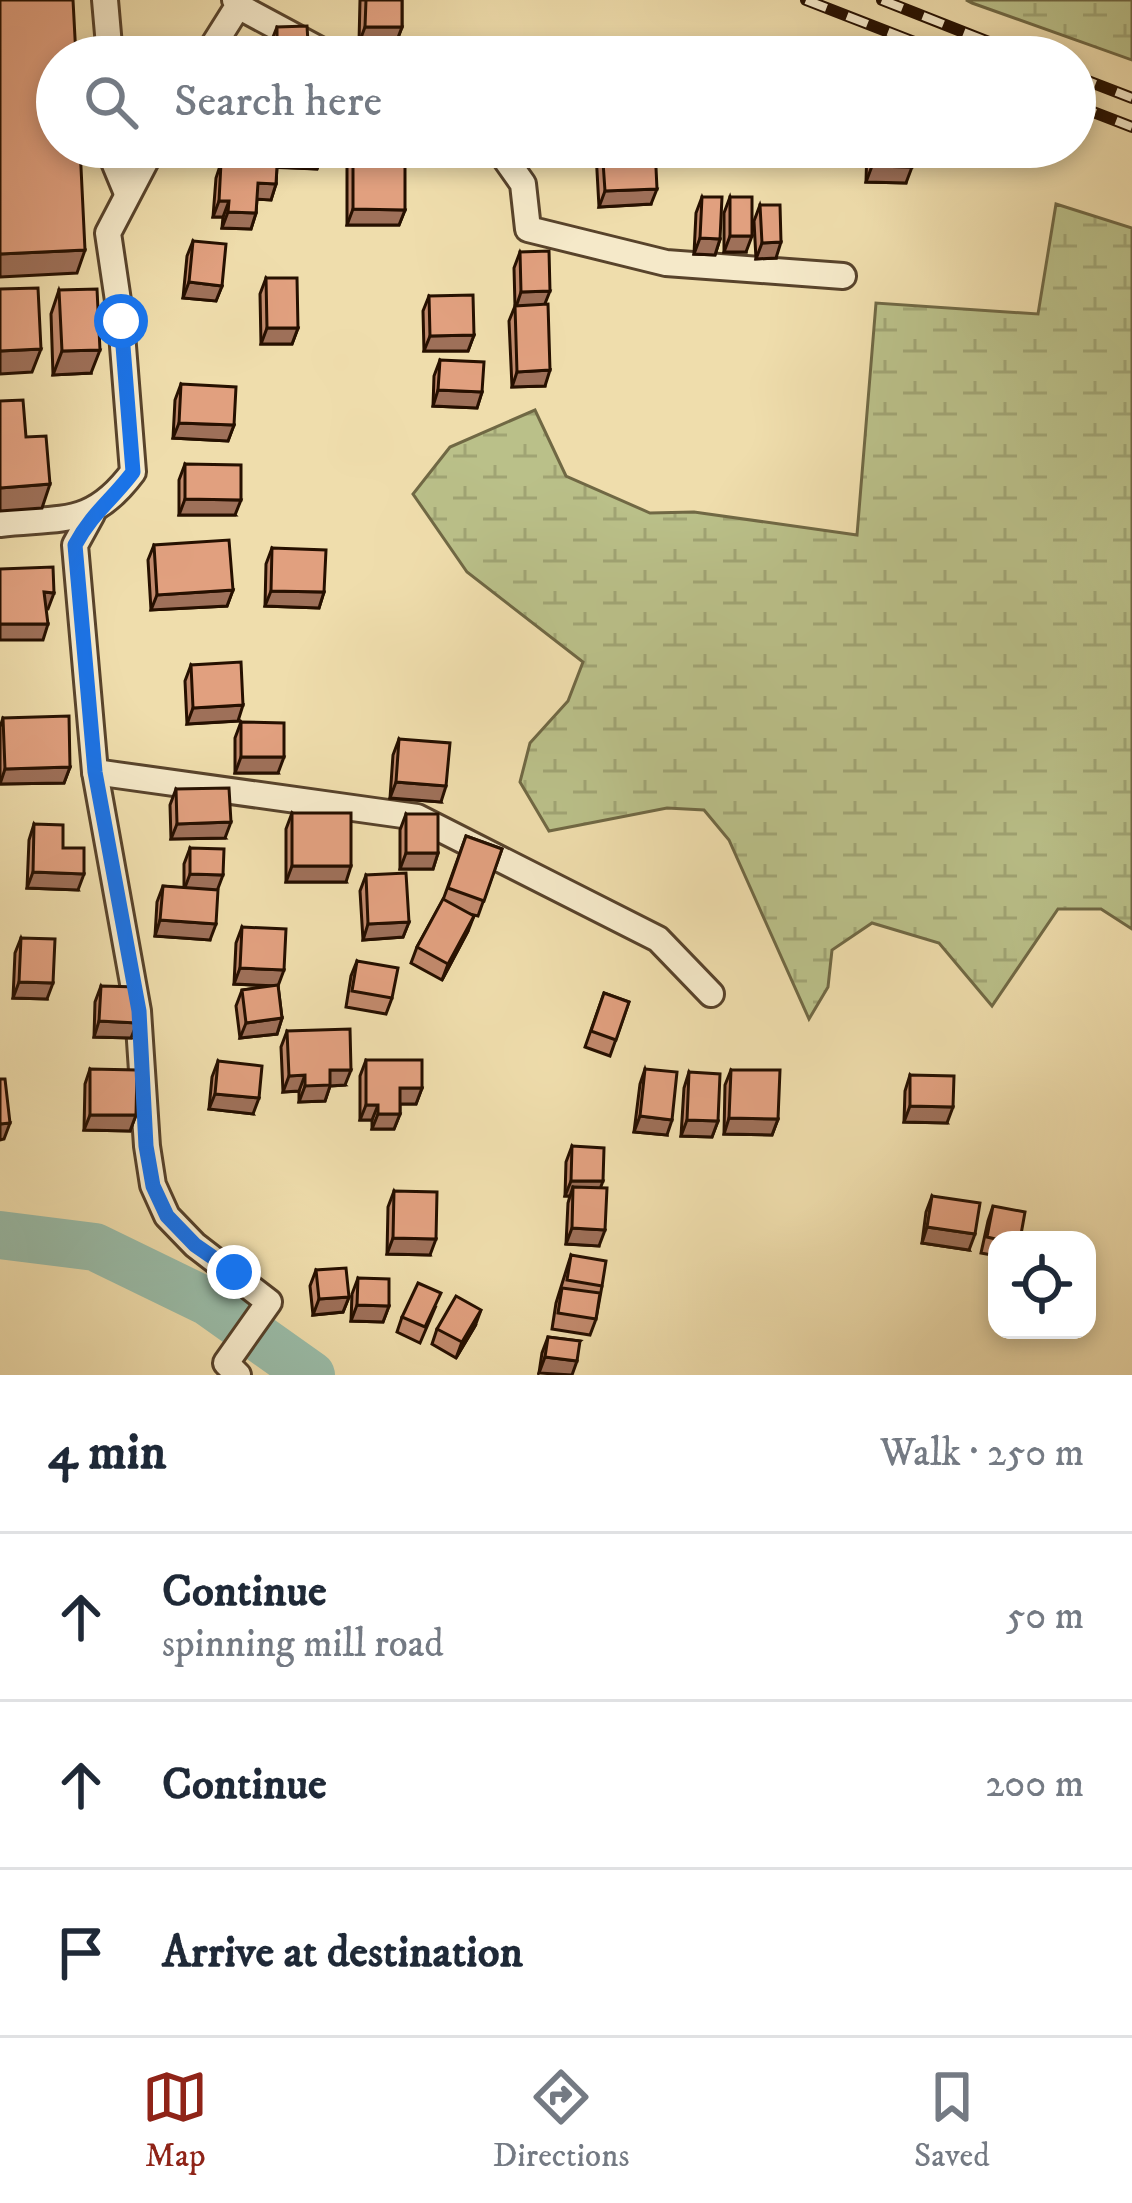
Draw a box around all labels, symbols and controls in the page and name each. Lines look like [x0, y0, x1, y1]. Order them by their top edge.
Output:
search box [36, 36, 1096, 168]
icon: search [78, 69, 144, 135]
text: Search here [174, 74, 382, 130]
route start [94, 294, 148, 348]
map controls [988, 1231, 1096, 1339]
button: locate [988, 1231, 1096, 1339]
route end [207, 1245, 261, 1299]
text: 4 min [48, 1421, 166, 1485]
text: Walk · 250 m [880, 1429, 1084, 1478]
text: Continue [162, 1564, 327, 1620]
icon: ahead [48, 1584, 114, 1650]
text: 50 m [1006, 1592, 1084, 1641]
text: spinning mill road [162, 1620, 444, 1669]
icon: ahead [48, 1752, 114, 1818]
text: Continue [162, 1757, 327, 1813]
text: 200 m [985, 1760, 1084, 1809]
icon: arrive [48, 1920, 114, 1986]
text: Arrive at destination [162, 1925, 523, 1981]
tab: Map [142, 2064, 208, 2177]
tab: Directions [493, 2064, 629, 2177]
tab: Saved [914, 2064, 990, 2177]

